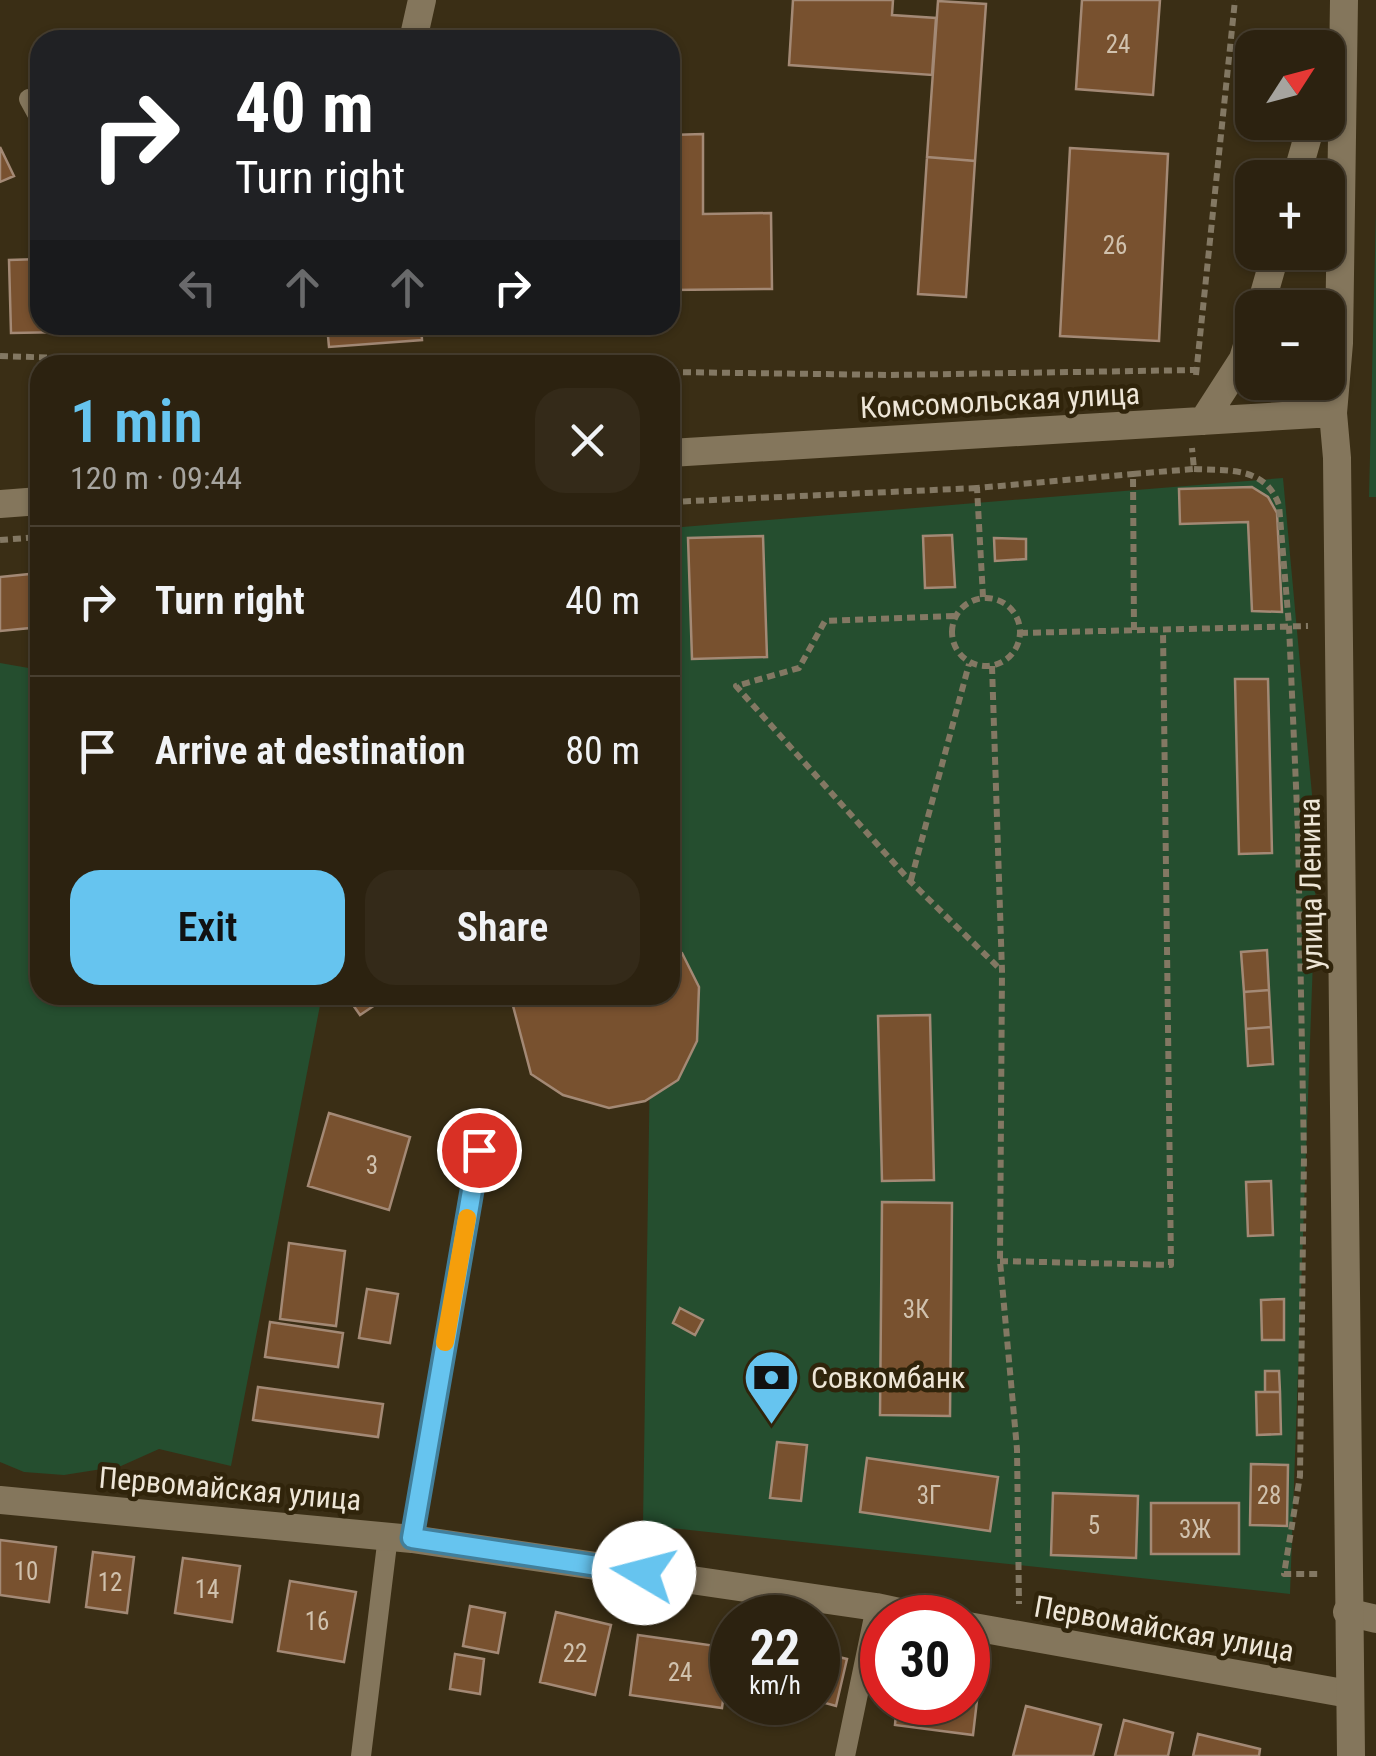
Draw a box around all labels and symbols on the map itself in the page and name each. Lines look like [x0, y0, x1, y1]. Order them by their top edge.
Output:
house number: 24 [1106, 30, 1130, 59]
north arrow [1235, 30, 1345, 140]
house number: 26 [1103, 231, 1127, 260]
street label: Комсомольская улица [859, 376, 1141, 425]
street label: улица Ленина [1292, 798, 1329, 970]
pin [437, 1108, 522, 1193]
house number: 3 [366, 1151, 378, 1180]
house number: 3К [903, 1295, 929, 1324]
bank icon: Совкомбанк [742, 1348, 802, 1427]
place label: Совкомбанк [811, 1360, 965, 1395]
street label: Первомайская улица [97, 1460, 363, 1517]
house number: 3Г [917, 1481, 941, 1510]
house number: 28 [1257, 1481, 1281, 1510]
house number: 5 [1088, 1511, 1100, 1540]
house number: 3Ж [1179, 1515, 1211, 1544]
position arrow [592, 1521, 696, 1625]
house number: 10 [14, 1557, 38, 1586]
house number: 12 [98, 1568, 122, 1597]
house number: 14 [195, 1575, 219, 1604]
street label: Первомайская улица [1031, 1588, 1297, 1669]
speed limit sign: 30 [860, 1595, 990, 1725]
house number: 16 [305, 1607, 329, 1636]
house number: 22 [563, 1639, 587, 1668]
house number: 24 [668, 1658, 692, 1687]

